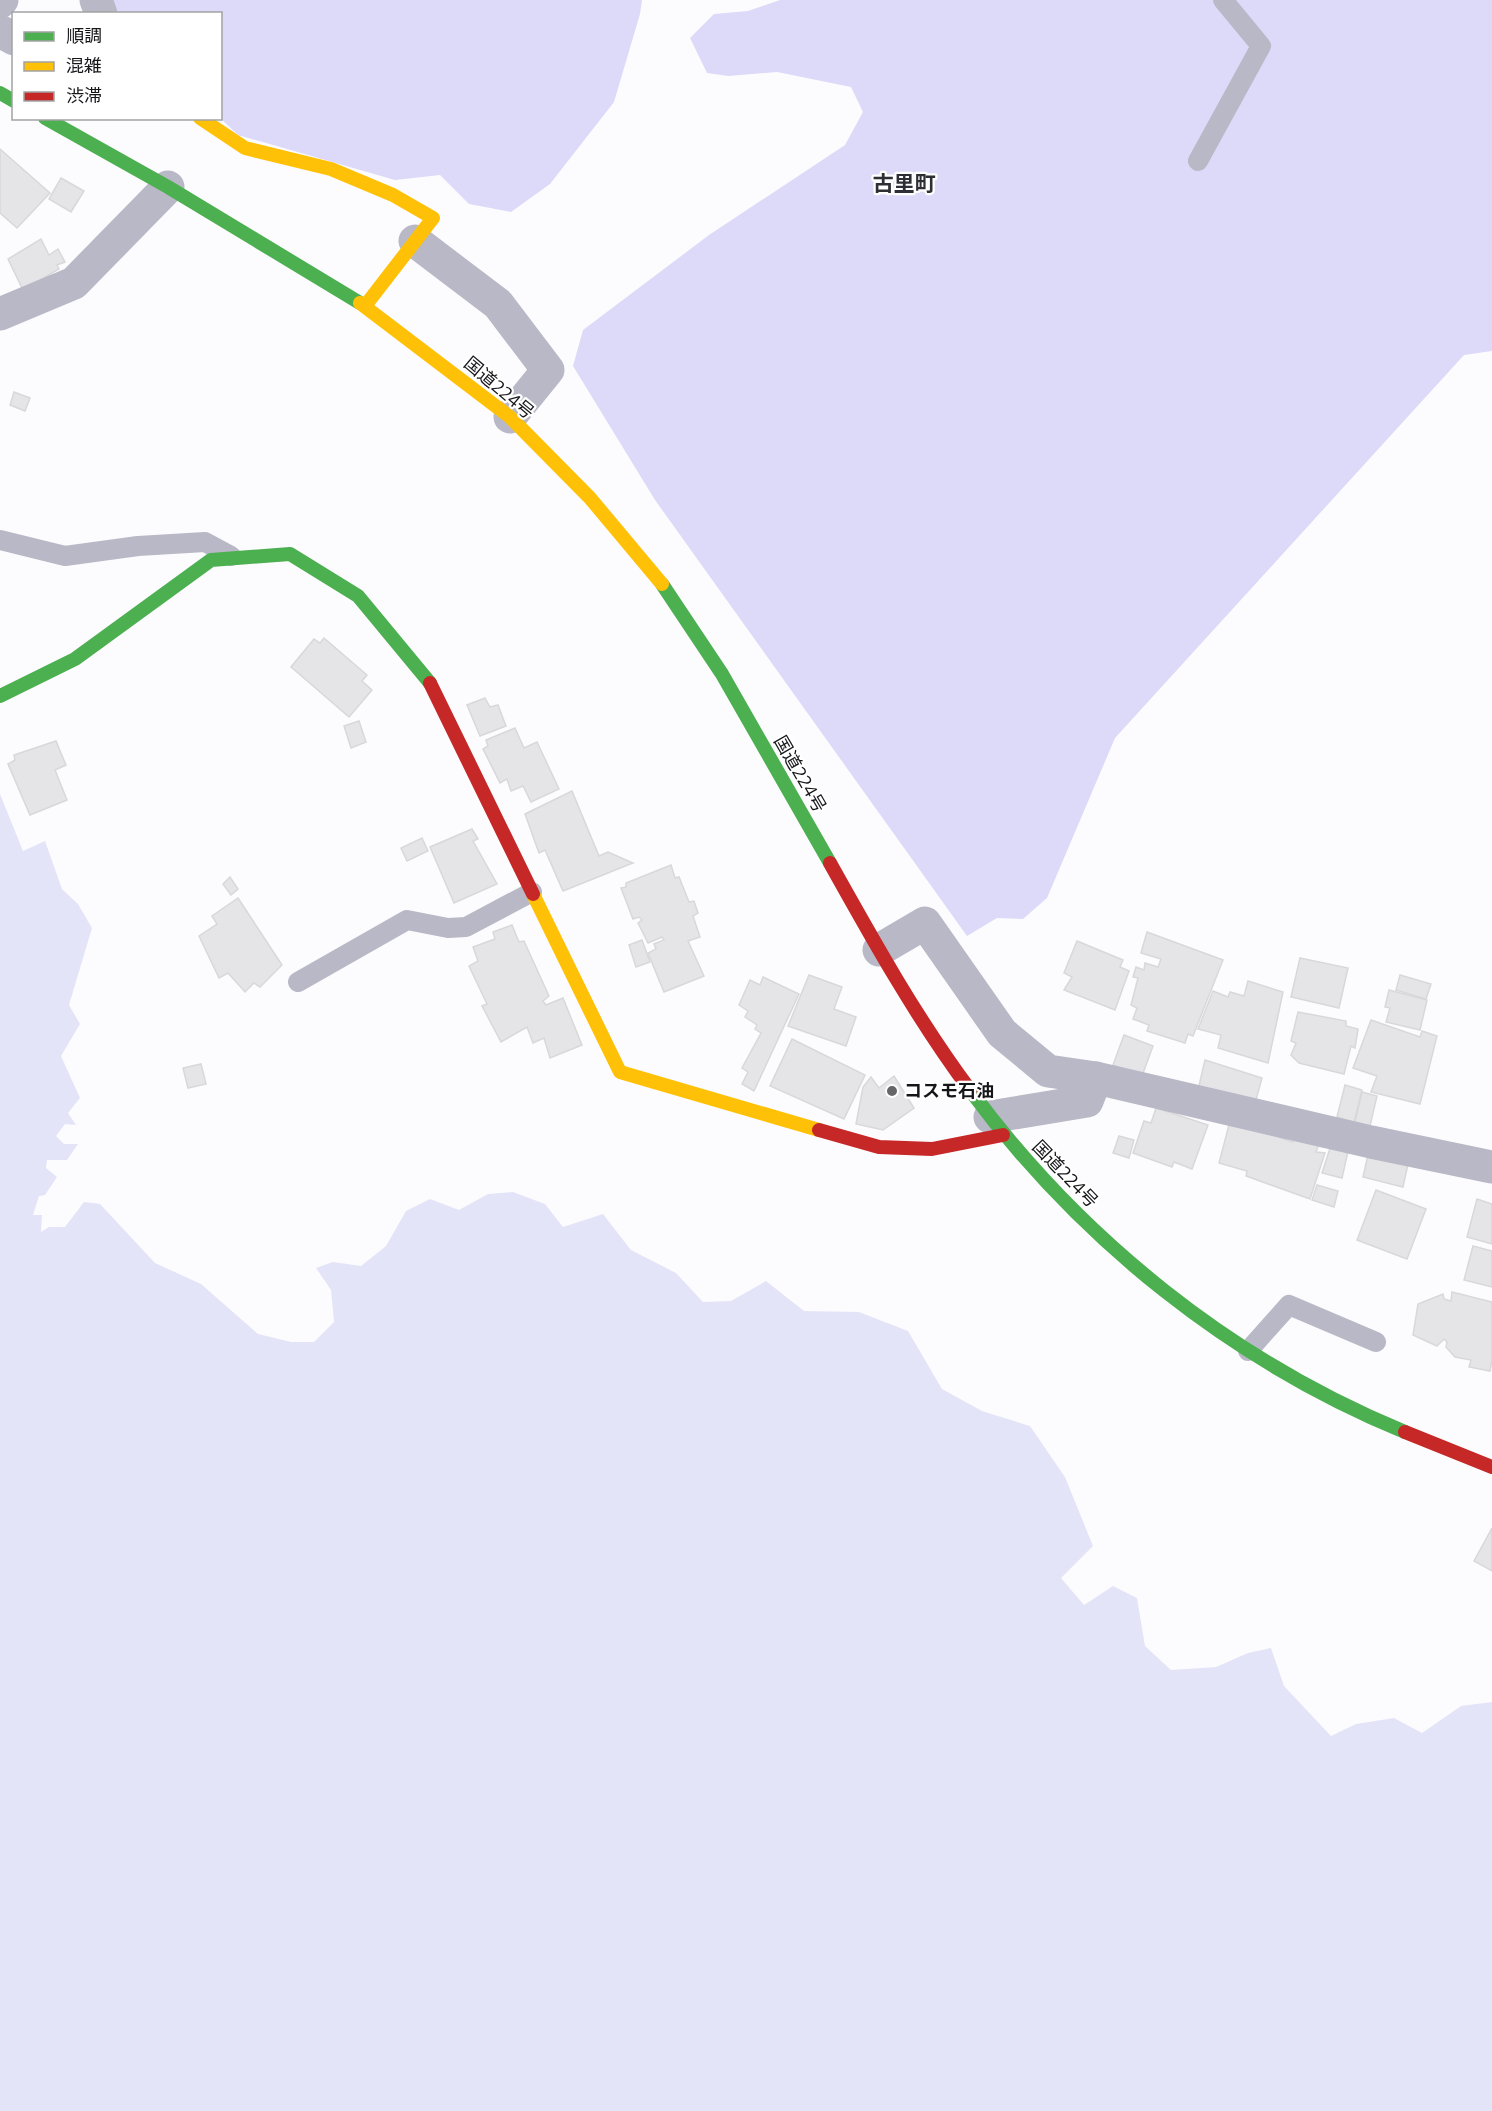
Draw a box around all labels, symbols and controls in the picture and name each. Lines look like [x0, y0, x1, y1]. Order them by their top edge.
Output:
legend [12, 12, 222, 120]
text: 順調 [66, 23, 102, 47]
text: 混雑 [66, 53, 102, 77]
text: 渋滞 [66, 83, 102, 107]
district label: 古里町 [873, 169, 936, 197]
street label: 国道224号 [459, 351, 540, 424]
street label: 国道224号 [769, 731, 832, 816]
place label: コスモ石油 [904, 1078, 994, 1102]
marker: コスモ石油 [885, 1084, 899, 1098]
street label: 国道224号 [1028, 1134, 1104, 1212]

